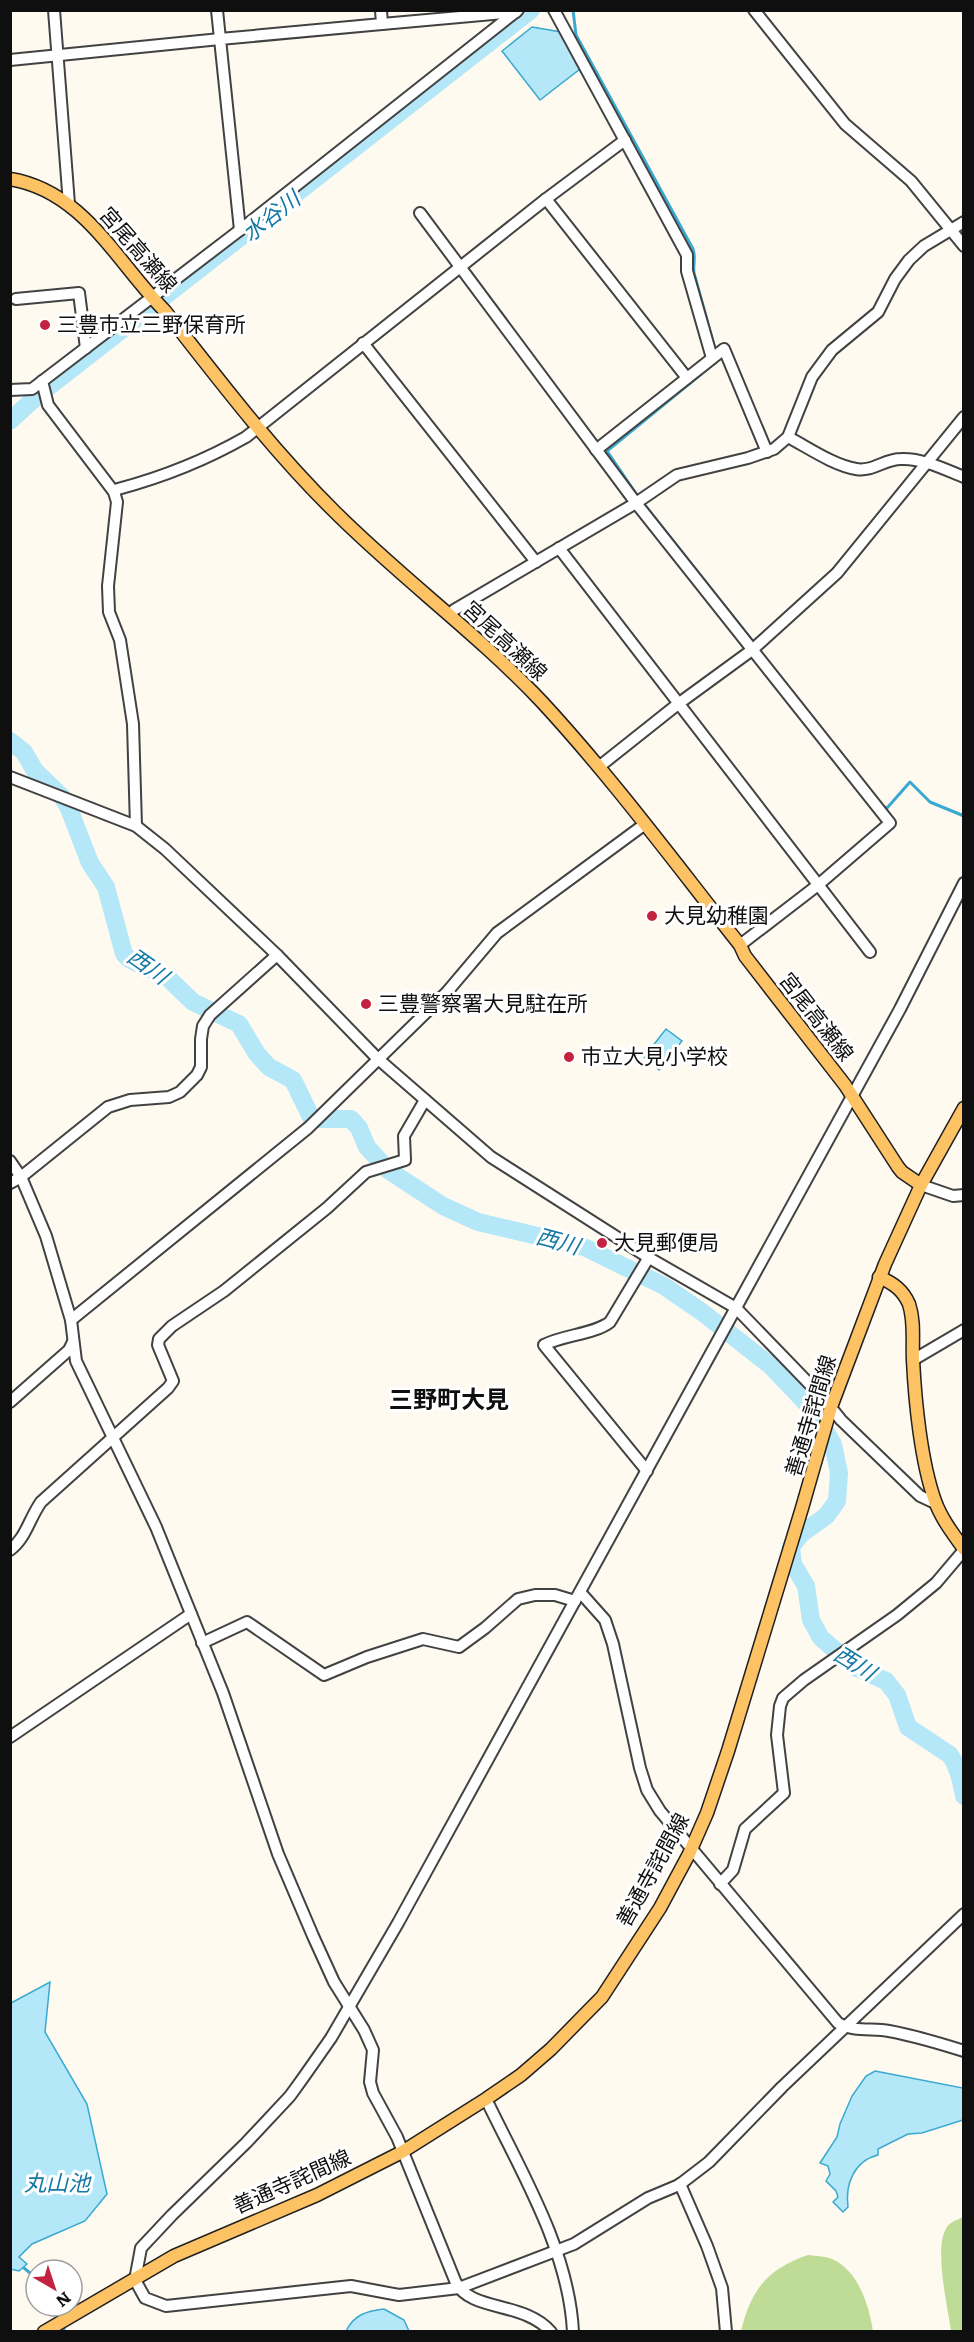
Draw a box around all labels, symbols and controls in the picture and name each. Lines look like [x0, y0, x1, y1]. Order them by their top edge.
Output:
water label: 水谷川 [234, 180, 308, 248]
street label: 宮尾高瀬線 [94, 199, 186, 298]
place label: 三豊市立三野保育所 [57, 307, 246, 338]
marker: 三豊市立三野保育所 [38, 318, 52, 332]
street label: 宮尾高瀬線 [458, 592, 556, 686]
place label: 大見幼稚園 [664, 898, 769, 929]
marker: 大見幼稚園 [645, 909, 659, 923]
water label: 西川 [121, 939, 178, 992]
street label: 宮尾高瀬線 [773, 965, 863, 1066]
place label: 三豊警察署大見駐在所 [378, 986, 588, 1017]
marker: 三豊警察署大見駐在所 [359, 997, 373, 1011]
place label: 市立大見小学校 [581, 1039, 728, 1070]
marker: 市立大見小学校 [562, 1050, 576, 1064]
water label: 西川 [533, 1218, 586, 1262]
place label: 大見郵便局 [614, 1225, 719, 1256]
marker: 大見郵便局 [595, 1236, 609, 1250]
street label: 善通寺詫間線 [775, 1350, 842, 1480]
district label: 三野町大見 [389, 1380, 509, 1415]
water label: 西川 [828, 1636, 885, 1688]
street label: 善通寺詫間線 [607, 1806, 695, 1931]
street label: 善通寺詫間線 [227, 2140, 355, 2220]
water label: 丸山池 [24, 2165, 92, 2198]
north arrow [24, 2258, 84, 2318]
text: N [51, 2287, 77, 2314]

